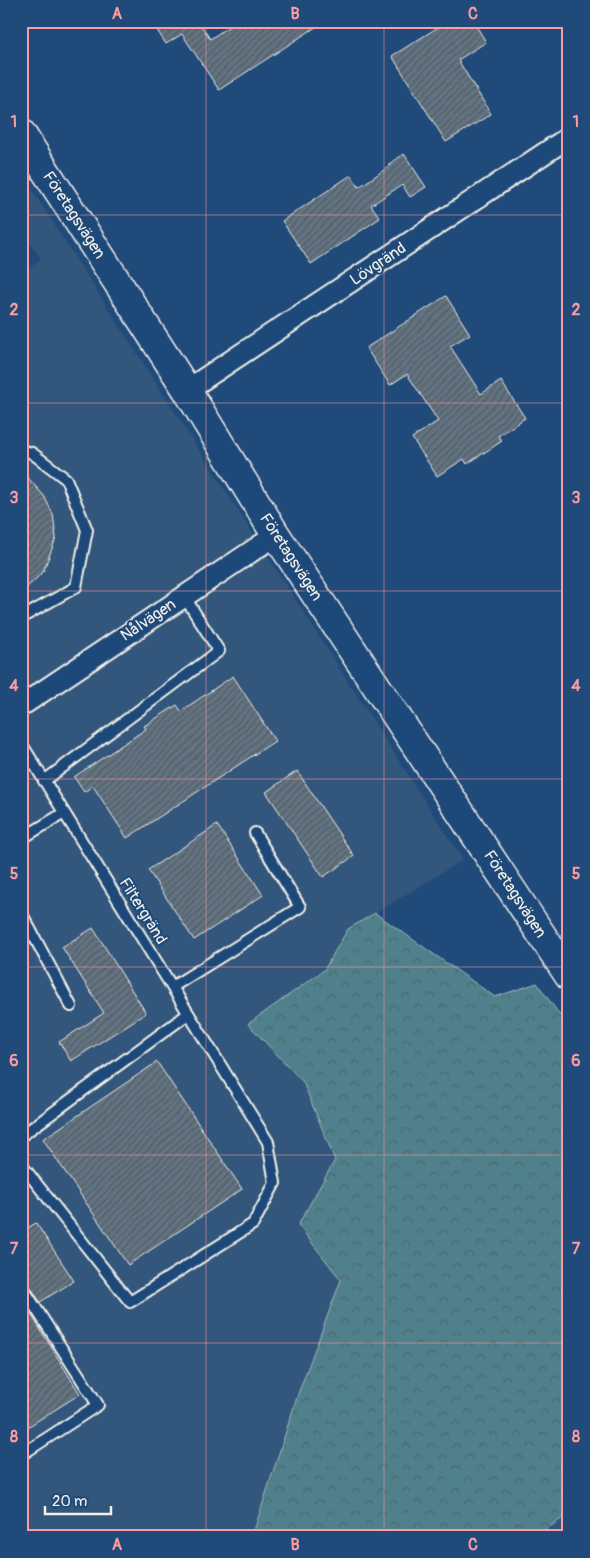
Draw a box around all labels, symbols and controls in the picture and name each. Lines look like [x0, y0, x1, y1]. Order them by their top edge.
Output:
text: A [112, 4, 123, 24]
text: B [290, 4, 300, 24]
text: C [468, 4, 478, 24]
text: 1 [11, 112, 17, 132]
text: 1 [573, 112, 579, 132]
street label: Företagsvägen [38, 168, 110, 262]
street label: Lövgränd [346, 238, 410, 290]
text: 2 [10, 300, 19, 320]
text: 2 [572, 300, 581, 320]
text: 3 [10, 488, 19, 508]
text: 3 [572, 488, 581, 508]
street label: Företagsvägen [255, 510, 327, 604]
street label: Nålvägen [117, 594, 179, 646]
text: 4 [9, 676, 19, 696]
text: 4 [571, 676, 581, 696]
street label: Företagsvägen [479, 847, 551, 941]
text: 5 [10, 864, 19, 884]
text: 5 [572, 864, 581, 884]
street label: Filtergränd [115, 874, 171, 948]
text: 6 [9, 1051, 19, 1071]
text: 6 [571, 1051, 581, 1071]
text: 7 [10, 1239, 19, 1259]
text: 7 [572, 1239, 581, 1259]
text: 8 [10, 1427, 18, 1447]
text: 8 [572, 1427, 580, 1447]
scale bar [45, 1483, 111, 1515]
text: 20 m [52, 1492, 87, 1511]
text: A [112, 1535, 123, 1555]
text: B [290, 1535, 300, 1555]
text: C [468, 1535, 478, 1555]

